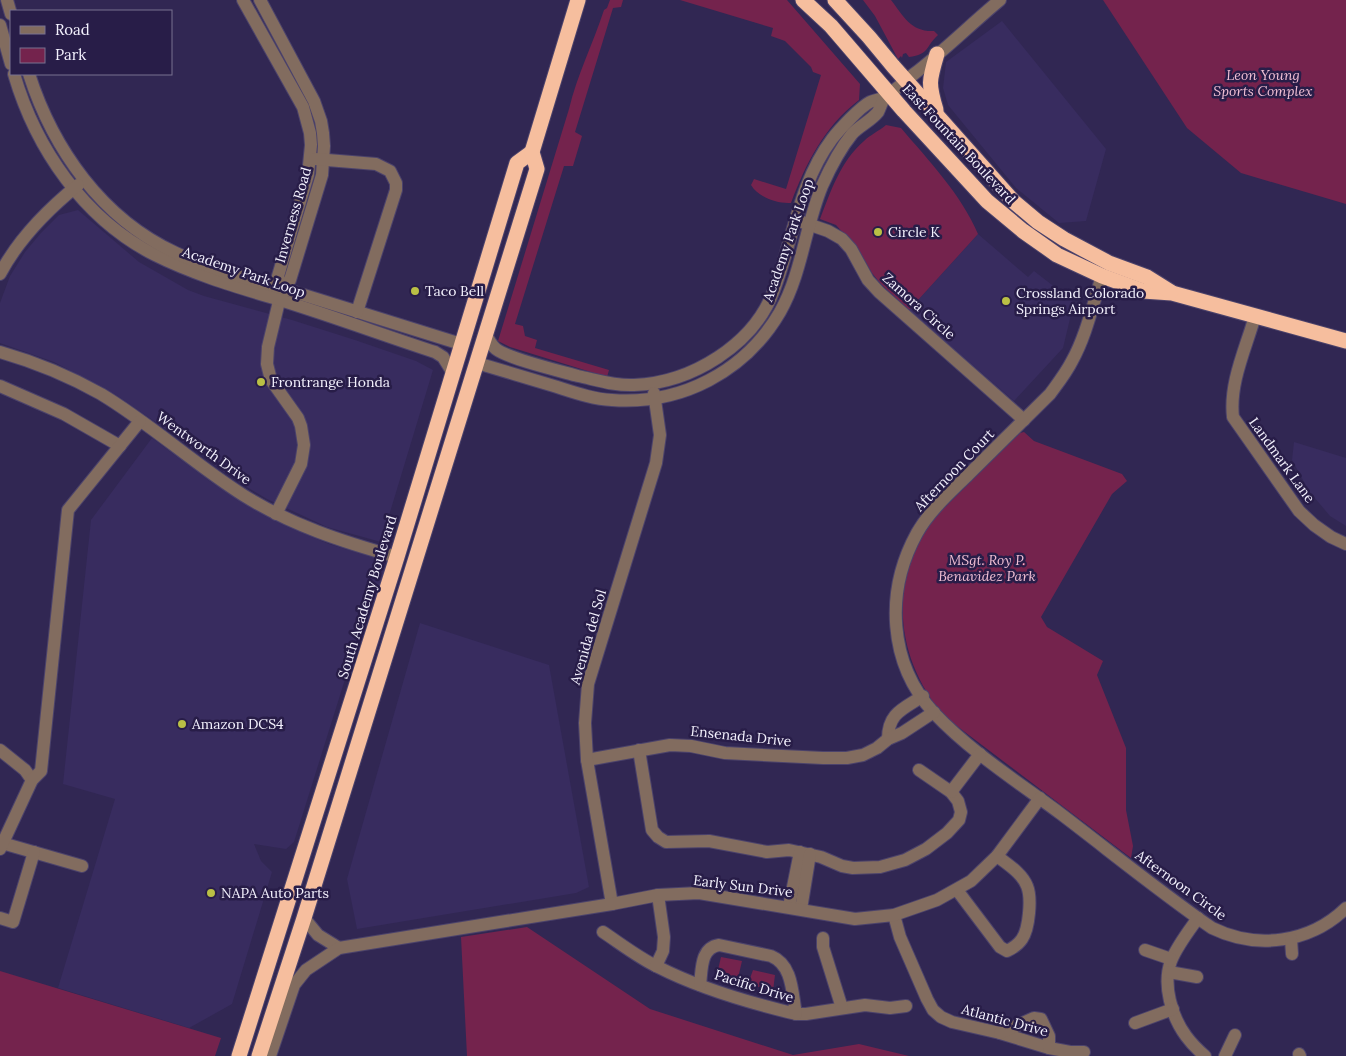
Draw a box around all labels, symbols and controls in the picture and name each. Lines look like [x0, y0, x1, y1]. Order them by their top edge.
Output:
legend [10, 10, 172, 75]
text: Road [55, 20, 90, 39]
text: Park [55, 45, 86, 64]
park label: Leon Young Sports Complex [1213, 66, 1313, 100]
street label: East Fountain Boulevard [899, 80, 1019, 208]
street label: Inverness Road [271, 165, 315, 265]
street label: Academy Park Loop [758, 176, 817, 305]
place label: Circle K [888, 223, 940, 241]
marker: Circle K [872, 226, 884, 238]
street label: Academy Park Loop [179, 242, 308, 301]
street label: Zamora Circle [879, 269, 959, 344]
place label: Taco Bell [425, 282, 484, 300]
place label: Crossland Colorado Springs Airport [1016, 284, 1144, 318]
marker: Taco Bell [409, 285, 421, 297]
marker: Crossland Colorado Springs Airport [1000, 295, 1012, 307]
place label: Frontrange Honda [271, 373, 390, 391]
marker: Frontrange Honda [255, 376, 267, 388]
street label: Wentworth Drive [153, 408, 255, 489]
street label: Landmark Lane [1245, 414, 1319, 507]
street label: Afternoon Court [909, 425, 998, 516]
street label: South Academy Boulevard [334, 513, 400, 681]
park label: MSgt. Roy P. Benavidez Park [938, 551, 1036, 585]
street label: Avenida del Sol [566, 587, 610, 688]
place label: Amazon DCS4 [191, 715, 284, 733]
marker: Amazon DCS4 [176, 718, 188, 730]
street label: Ensenada Drive [690, 722, 793, 750]
street label: Afternoon Circle [1131, 845, 1230, 924]
street label: Early Sun Drive [692, 871, 794, 901]
place label: NAPA Auto Parts [221, 884, 329, 902]
marker: NAPA Auto Parts [205, 887, 217, 899]
street label: Pacific Drive [712, 965, 796, 1007]
street label: Atlantic Drive [959, 1000, 1051, 1040]

